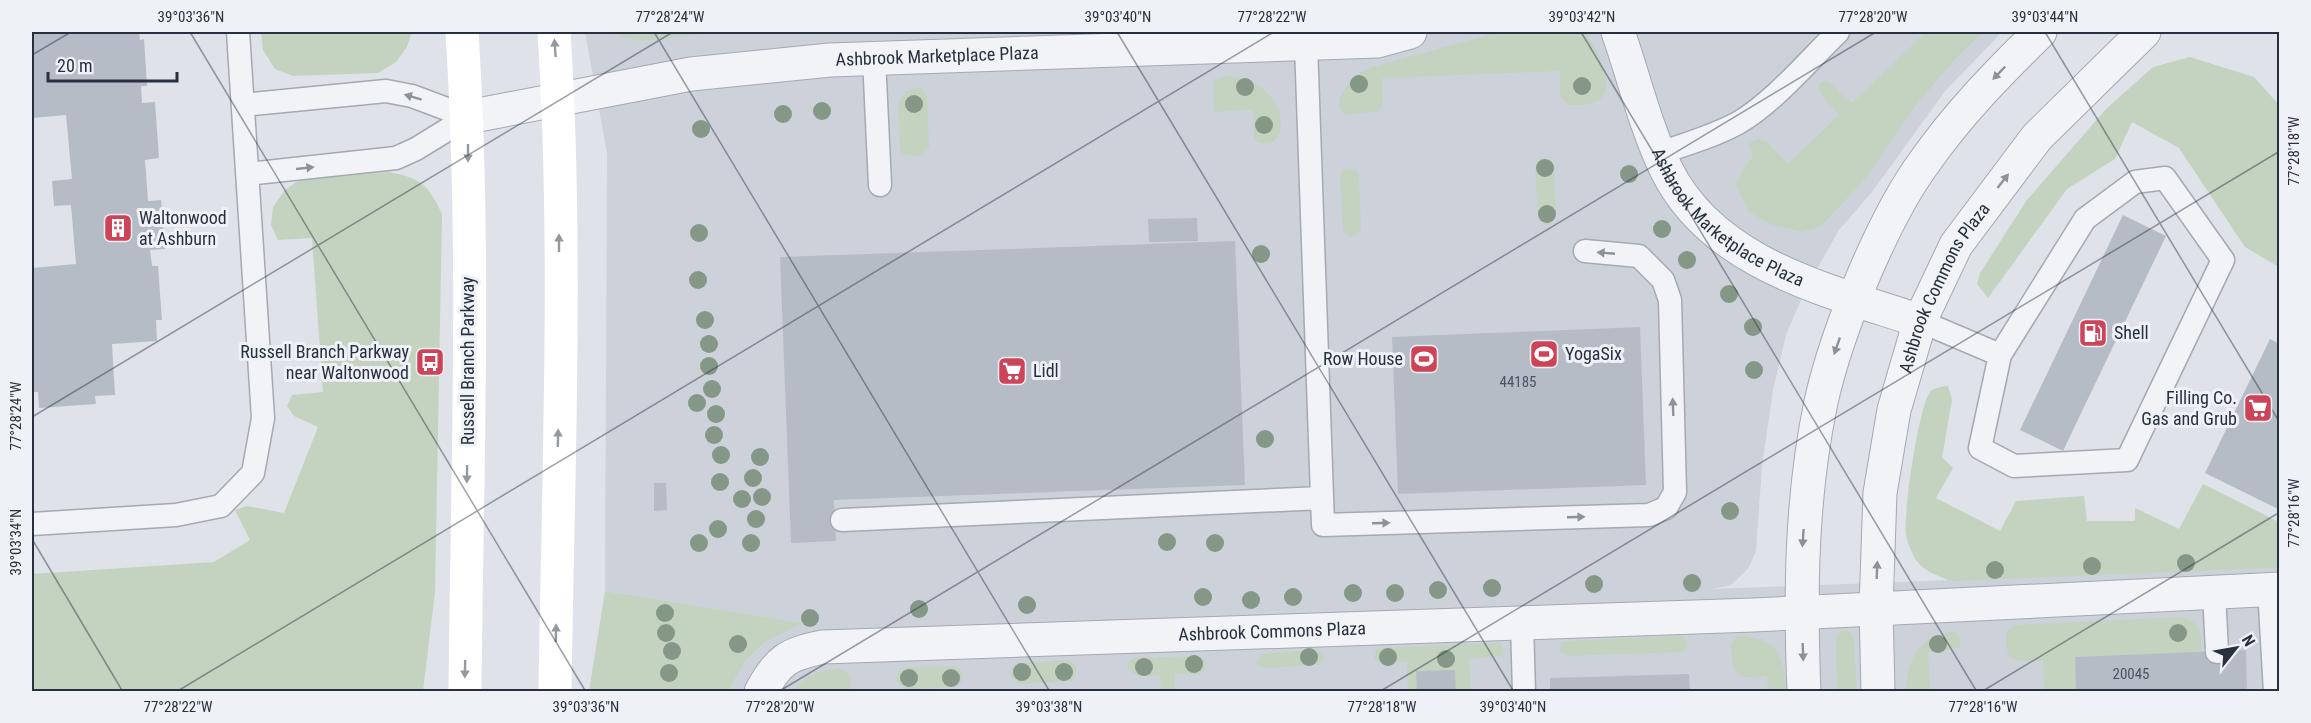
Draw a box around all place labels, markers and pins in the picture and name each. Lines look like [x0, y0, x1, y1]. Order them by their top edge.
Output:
place label: Waltonwood at Ashburn [139, 207, 227, 249]
building icon: Waltonwood at Ashburn [102, 212, 134, 244]
fuel station icon: Shell [2077, 317, 2109, 349]
place label: Shell [2114, 322, 2149, 343]
sports icon: YogaSix [1528, 338, 1560, 370]
place label: Russell Branch Parkway near Waltonwood [240, 341, 409, 383]
sports icon: Row House [1408, 343, 1440, 375]
place label: YogaSix [1565, 343, 1622, 364]
bus stop icon: Russell Branch Parkway near Waltonwood [414, 346, 446, 378]
place label: Row House [1323, 348, 1403, 369]
supermarket icon: Lidl [996, 355, 1028, 387]
place label: Lidl [1033, 360, 1059, 381]
place label: Filling Co. Gas and Grub [2141, 387, 2237, 429]
supermarket icon: Filling Co. Gas and Grub [2242, 392, 2274, 424]

